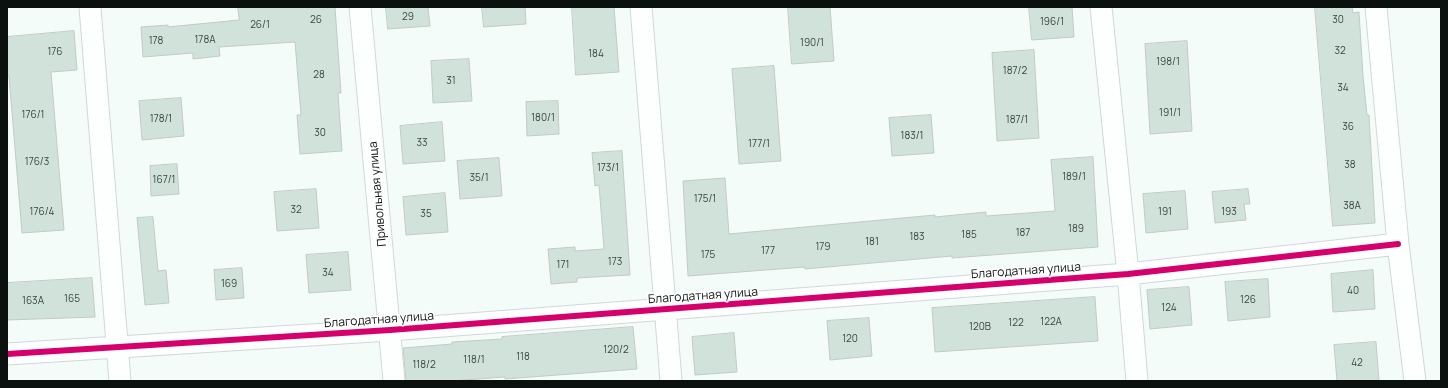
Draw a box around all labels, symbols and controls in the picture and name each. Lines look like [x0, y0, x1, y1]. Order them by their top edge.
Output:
house number: 29 [402, 11, 414, 23]
house number: 26 [310, 14, 322, 26]
house number: 30 [1332, 14, 1344, 26]
house number: 196/1 [1040, 16, 1064, 28]
house number: 26/1 [250, 19, 270, 31]
house number: 178А [194, 34, 216, 46]
house number: 178 [149, 35, 163, 47]
house number: 190/1 [800, 37, 824, 49]
house number: 32 [1334, 45, 1346, 57]
house number: 176 [47, 46, 63, 58]
house number: 184 [588, 48, 604, 60]
house number: 198/1 [1156, 56, 1180, 68]
house number: 187/2 [1003, 65, 1027, 77]
house number: 28 [313, 69, 325, 81]
house number: 31 [446, 75, 456, 87]
house number: 34 [1337, 82, 1349, 94]
house number: 191/1 [1159, 107, 1181, 119]
house number: 176/1 [22, 109, 44, 121]
house number: 180/1 [531, 112, 555, 124]
house number: 178/1 [150, 113, 172, 125]
house number: 187/1 [1006, 114, 1028, 126]
house number: 36 [1342, 121, 1354, 133]
house number: 30 [314, 127, 326, 139]
house number: 183/1 [900, 130, 924, 142]
house number: 33 [416, 137, 428, 149]
house number: 177/1 [748, 138, 770, 150]
street label: Привольная улица [366, 141, 390, 247]
house number: 176/3 [25, 156, 49, 168]
house number: 38 [1344, 159, 1356, 171]
house number: 173/1 [597, 162, 619, 174]
house number: 189/1 [1062, 171, 1086, 183]
house number: 35/1 [469, 172, 489, 184]
house number: 167/1 [153, 174, 175, 186]
house number: 175/1 [694, 193, 716, 205]
house number: 38А [1343, 200, 1361, 212]
house number: 32 [290, 204, 302, 216]
house number: 176/4 [30, 206, 54, 218]
house number: 191 [1158, 206, 1172, 218]
house number: 193 [1221, 206, 1237, 218]
house number: 35 [420, 208, 432, 220]
house number: 189 [1068, 223, 1084, 235]
house number: 187 [1016, 227, 1030, 239]
house number: 185 [961, 229, 977, 241]
house number: 183 [909, 231, 925, 243]
house number: 181 [865, 236, 879, 248]
house number: 179 [815, 241, 831, 253]
house number: 177 [761, 245, 775, 257]
house number: 175 [701, 249, 715, 261]
house number: 173 [608, 256, 622, 268]
house number: 171 [557, 259, 569, 271]
street label: Благодатная улица [971, 260, 1081, 282]
house number: 34 [322, 267, 334, 279]
house number: 169 [221, 278, 237, 290]
street label: Благодатная улица [648, 285, 758, 307]
house number: 40 [1347, 285, 1359, 297]
house number: 165 [64, 293, 80, 305]
house number: 126 [1240, 294, 1256, 306]
house number: 163А [22, 295, 44, 307]
house number: 124 [1161, 302, 1177, 314]
street label: Благодатная улица [324, 309, 434, 331]
house number: 122А [1040, 316, 1062, 328]
house number: 122 [1008, 317, 1024, 329]
house number: 120В [969, 321, 991, 333]
house number: 120 [842, 333, 858, 345]
house number: 120/2 [603, 344, 629, 356]
house number: 118 [516, 351, 530, 363]
house number: 118/1 [463, 354, 485, 366]
house number: 42 [1351, 357, 1363, 369]
house number: 118/2 [412, 359, 436, 371]

